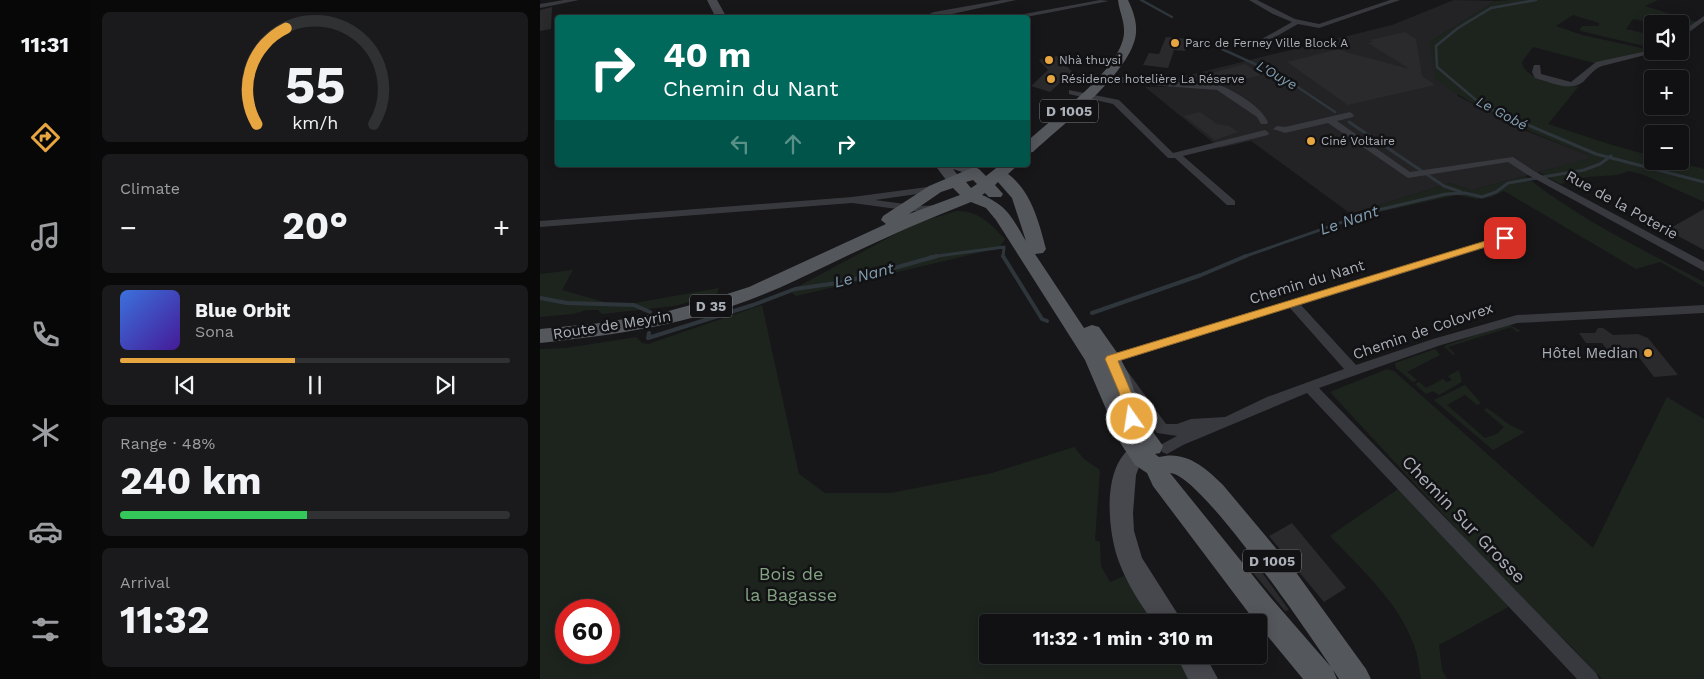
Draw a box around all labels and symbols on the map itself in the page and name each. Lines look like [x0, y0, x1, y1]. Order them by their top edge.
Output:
place label: Parc de Ferney Ville Block A [1185, 36, 1348, 50]
marker: Parc de Ferney Ville Block A [1169, 37, 1181, 49]
place label: Nhà thuysi [1059, 53, 1121, 67]
marker: Nhà thuysi [1043, 54, 1055, 66]
water label: L'Ouye [1254, 57, 1300, 93]
place label: Résidence hotelière La Réserve [1061, 72, 1245, 86]
marker: Résidence hotelière La Réserve [1045, 73, 1057, 85]
water label: Le Gobé [1474, 93, 1530, 133]
road number: D 1005 [1040, 100, 1098, 122]
place label: Ciné Voltaire [1321, 134, 1395, 148]
marker: Ciné Voltaire [1305, 135, 1317, 147]
street label: Rue de la Poterie [1563, 167, 1681, 243]
water label: Le Nant [1317, 201, 1381, 239]
pin [1484, 217, 1526, 259]
street label: Chemin du Nant [1247, 256, 1367, 308]
water label: Le Nant [832, 258, 896, 292]
road number: D 35 [690, 294, 732, 318]
street label: Chemin de Colovrex [1351, 299, 1495, 363]
street label: Route de Meyrin [552, 307, 672, 343]
place label: Hôtel Median [1542, 344, 1638, 362]
marker: Hôtel Median [1642, 347, 1654, 359]
position arrow [1105, 392, 1157, 444]
street label: Chemin Sur Grosse [1398, 451, 1530, 587]
road number: D 1005 [1243, 550, 1301, 572]
park label: Bois de la Bagasse [745, 563, 837, 605]
speed limit sign: 60 [555, 599, 620, 664]

